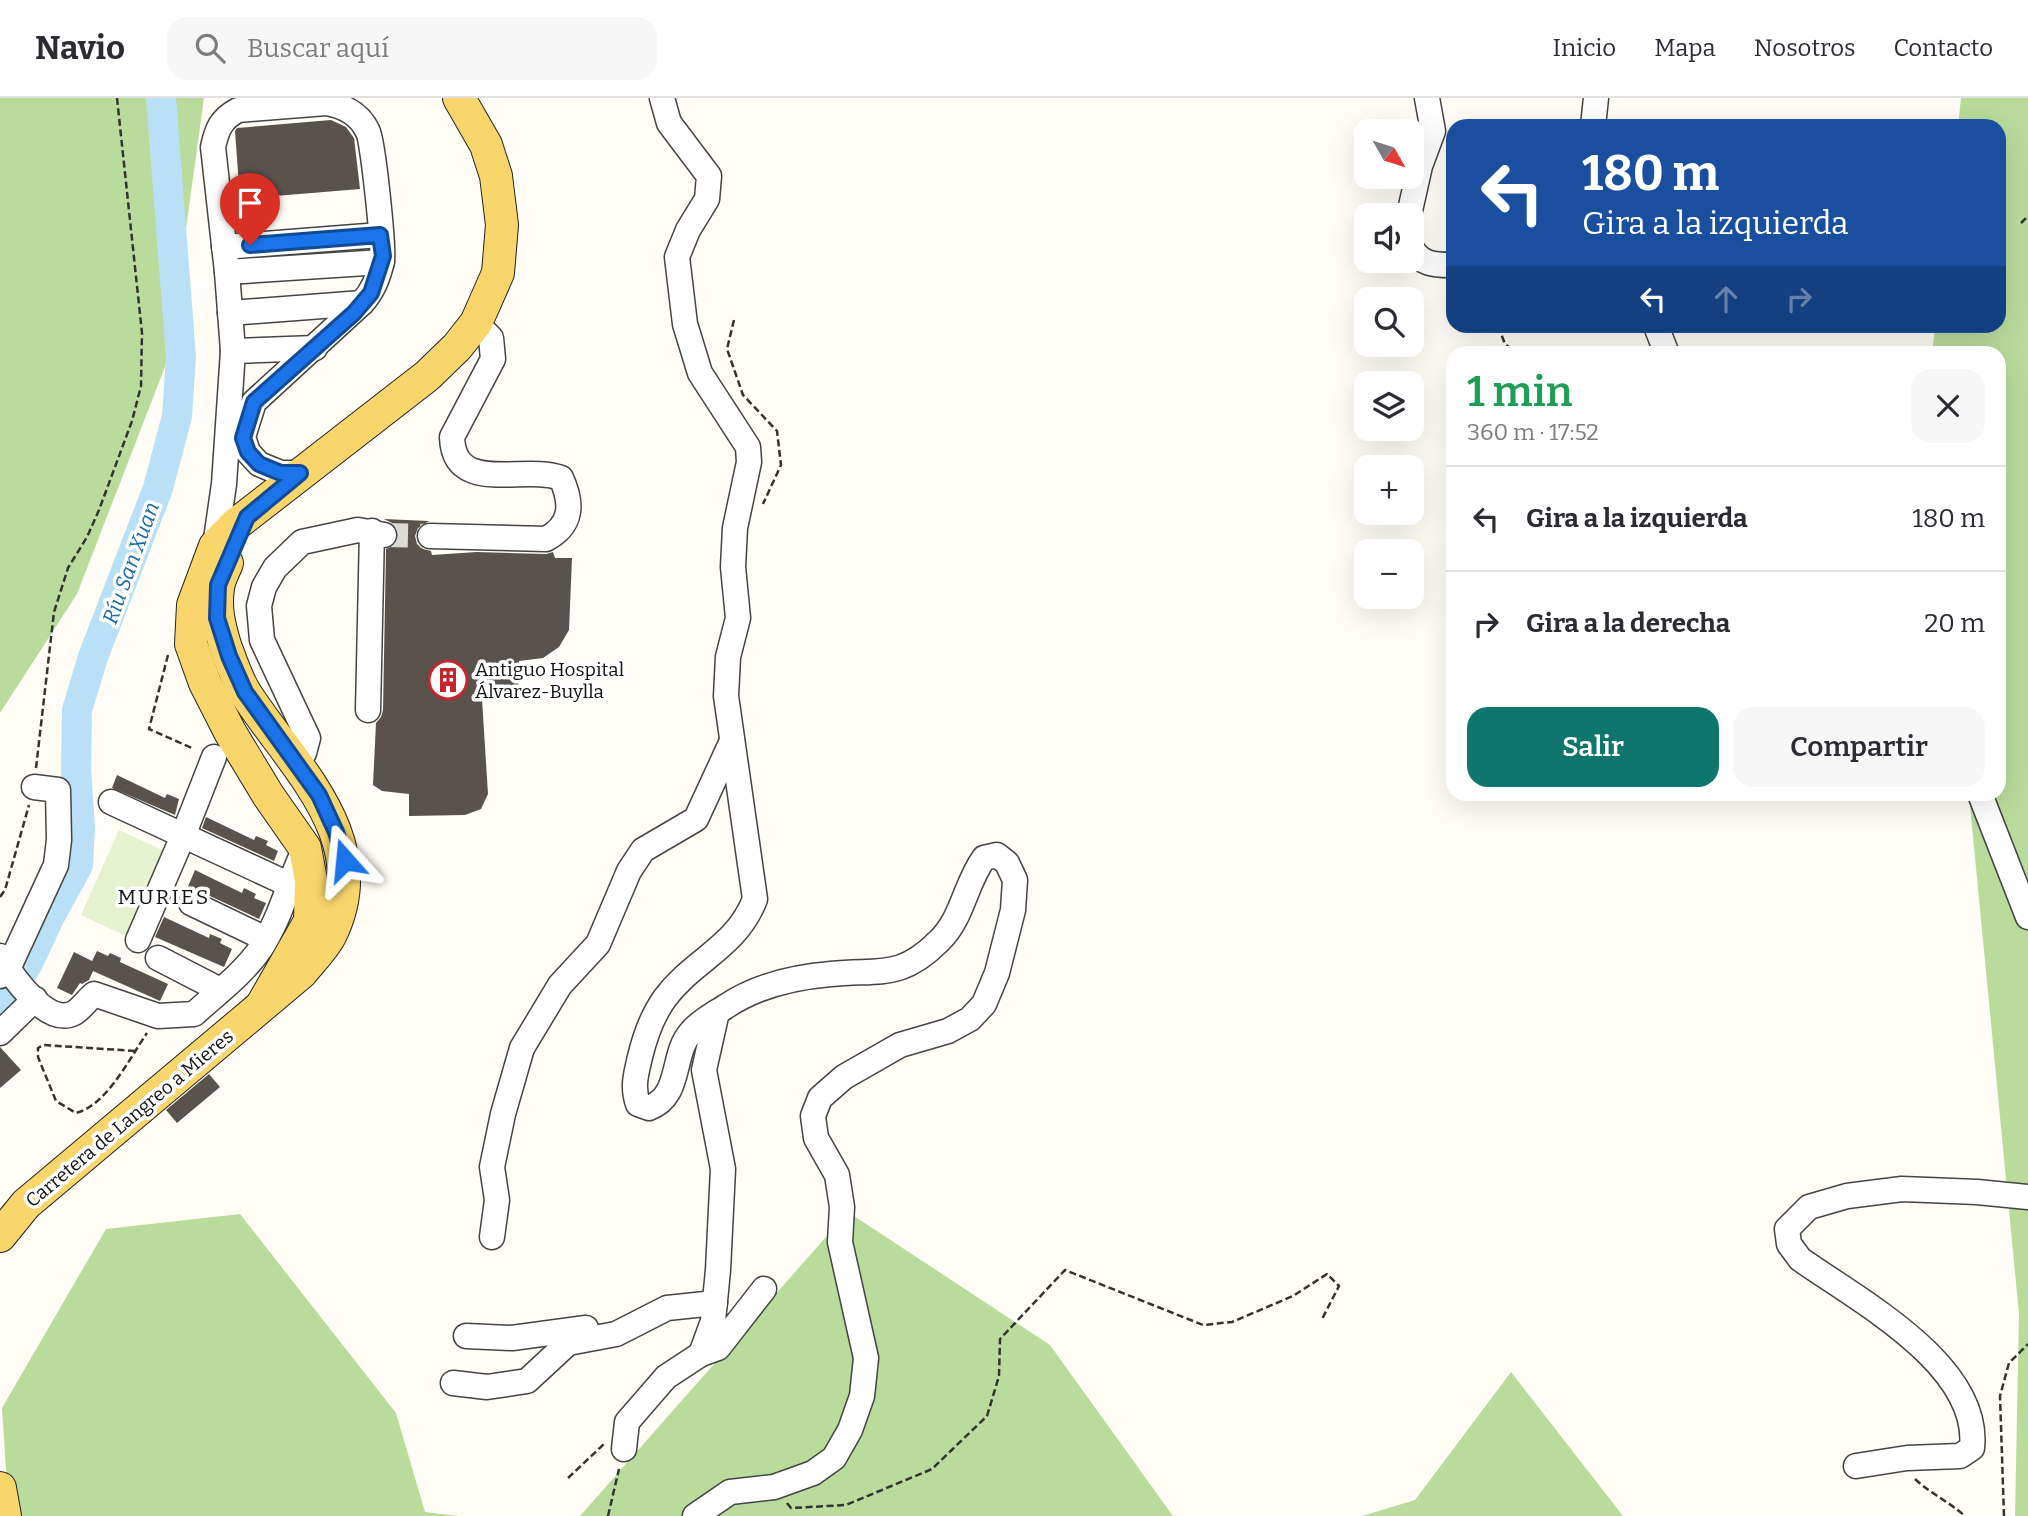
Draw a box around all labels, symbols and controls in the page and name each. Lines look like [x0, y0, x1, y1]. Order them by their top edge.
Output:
search box [167, 17, 657, 80]
text: Navio [35, 28, 125, 68]
icon: search [191, 29, 229, 67]
text: Buscar aquí [247, 33, 389, 64]
text: Inicio [1552, 34, 1616, 62]
text: Mapa [1654, 34, 1716, 62]
text: Nosotros [1754, 34, 1855, 62]
text: Contacto [1893, 34, 1993, 62]
north arrow [1354, 119, 1424, 189]
map controls [1354, 119, 1424, 609]
text: 180 m [1582, 144, 1719, 203]
icon: left [1467, 147, 1558, 238]
pin [220, 173, 280, 245]
icon: arrive [231, 184, 269, 222]
button: sound [1354, 203, 1424, 273]
text: Gira a la izquierda [1582, 204, 1849, 242]
icon: left [1634, 280, 1672, 318]
icon: ahead [1707, 280, 1745, 318]
icon: right [1780, 280, 1818, 318]
button: search [1354, 287, 1424, 357]
text: 1 min [1467, 367, 1573, 417]
button: close [1911, 369, 1985, 443]
button: layers [1354, 371, 1424, 441]
text: 360 m · 17:52 [1467, 418, 1599, 446]
button: + [1354, 455, 1424, 525]
water label: Ríu San Xuan [97, 498, 165, 628]
icon: left [1467, 500, 1505, 538]
text: Gira a la izquierda [1526, 503, 1748, 534]
text: 180 m [1912, 503, 1985, 534]
button: − [1354, 539, 1424, 609]
icon: right [1467, 605, 1505, 643]
text: Gira a la derecha [1526, 608, 1730, 639]
text: 20 m [1924, 608, 1985, 639]
place label: Antiguo Hospital Álvarez-Buylla [475, 658, 624, 703]
building icon: Antiguo Hospital Álvarez-Buylla [427, 659, 469, 701]
button: Salir [1467, 707, 1719, 787]
button: Compartir [1733, 707, 1985, 787]
position arrow [308, 823, 382, 897]
district label: MURIES [118, 884, 210, 910]
street label: Carretera de Langreo a Mieres [21, 1025, 238, 1212]

